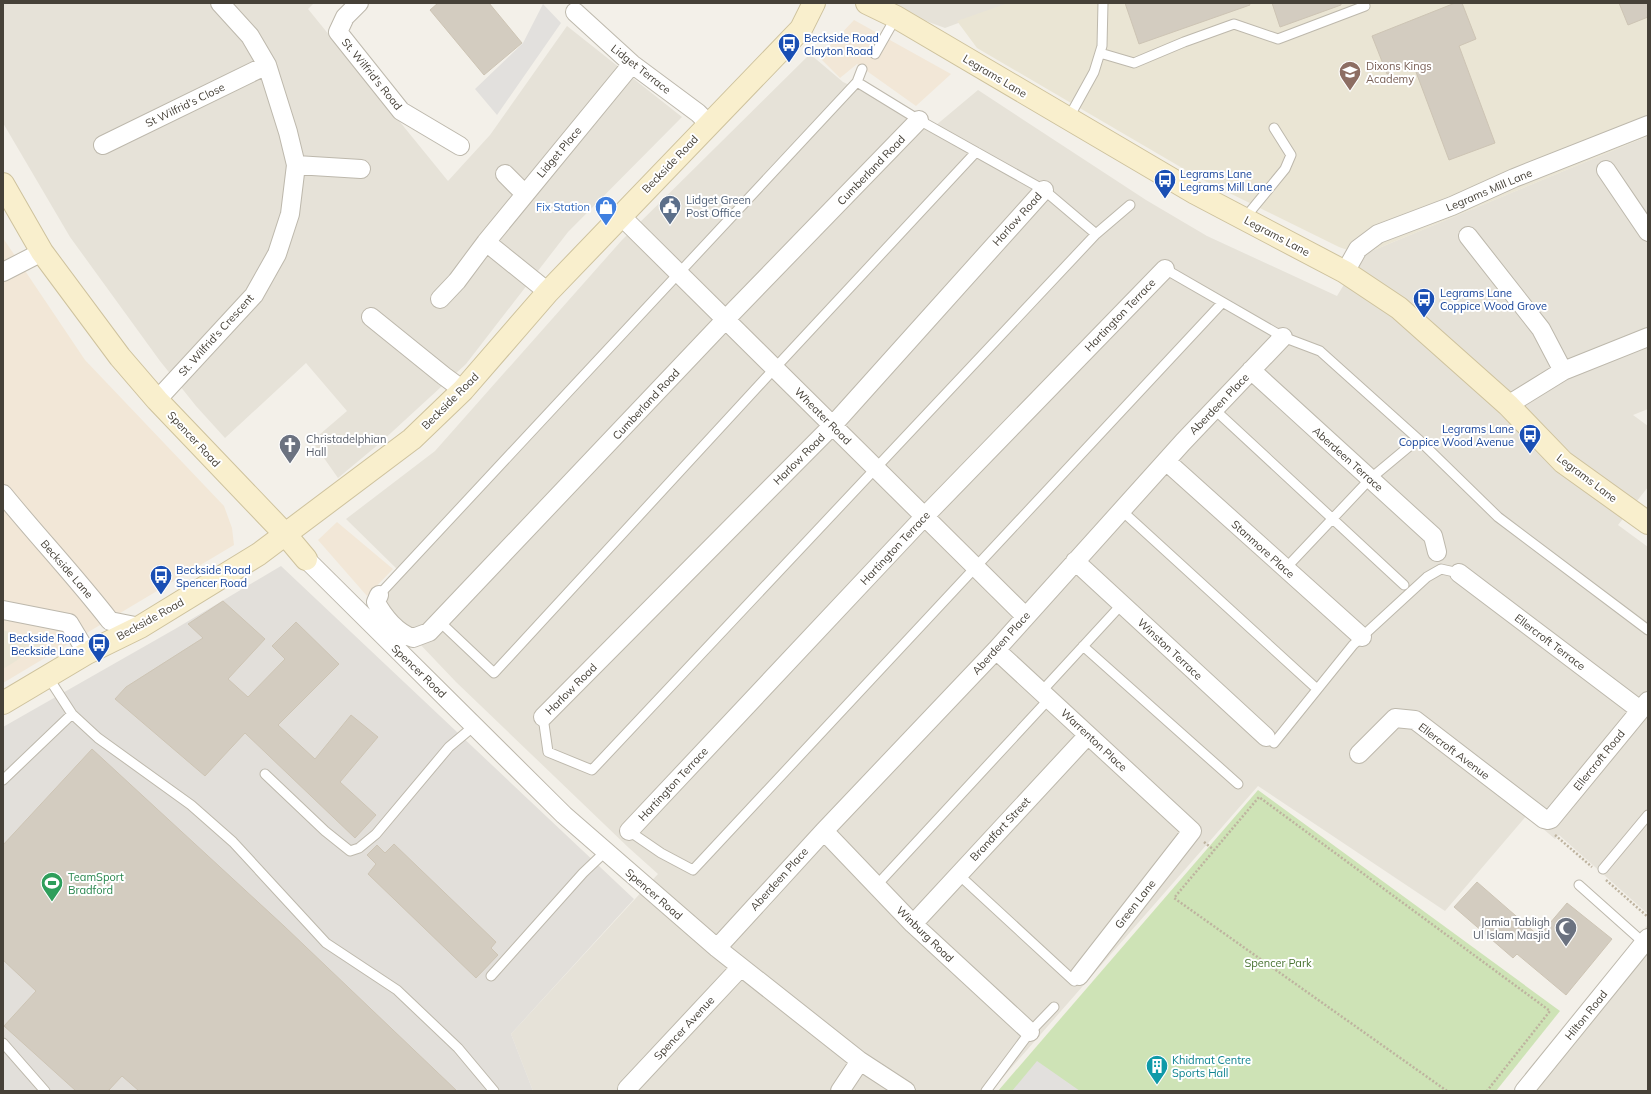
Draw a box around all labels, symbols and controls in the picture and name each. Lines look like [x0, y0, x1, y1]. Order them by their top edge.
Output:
bus stop icon: Beckside Road Clayton Road [776, 31, 802, 64]
place label: Beckside Road Clayton Road [804, 31, 879, 58]
street label: St. Wilfrid's Road [339, 35, 405, 113]
street label: Lidget Terrace [608, 41, 674, 97]
street label: Legrams Lane [960, 51, 1030, 101]
school or university icon: Dixons Kings Academy [1337, 59, 1363, 92]
place label: Dixons Kings Academy [1366, 59, 1432, 86]
street label: St Wilfrid's Close [143, 80, 227, 130]
street label: Lidget Place [534, 124, 584, 180]
street label: Beckside Road [639, 132, 701, 196]
street label: Cumberland Road [834, 132, 908, 208]
street label: Legrams Mill Lane [1444, 166, 1534, 214]
bus stop icon: Legrams Lane Legrams Mill Lane [1152, 167, 1178, 200]
place label: Legrams Lane Legrams Mill Lane [1180, 167, 1272, 194]
street label: Harlow Road [989, 189, 1045, 249]
public building icon: Lidget Green Post Office [657, 193, 683, 226]
place label: Lidget Green Post Office [686, 193, 751, 220]
shop icon: Fix Station [593, 194, 619, 227]
place label: Fix Station [536, 200, 590, 214]
street label: Legrams Lane [1242, 213, 1312, 259]
street label: Hartington Terrace [1082, 276, 1158, 354]
bus stop icon: Legrams Lane Coppice Wood Grove [1411, 286, 1437, 319]
place label: Legrams Lane Coppice Wood Grove [1440, 286, 1547, 313]
street label: St. Wilfrid's Crescent [175, 291, 257, 379]
street label: Cumberland Road [609, 366, 683, 442]
street label: Beckside Road [419, 370, 481, 432]
street label: Aberdeen Place [1186, 370, 1252, 438]
street label: Wheater Road [792, 385, 854, 447]
street label: Spencer Road [165, 408, 223, 470]
place label: Legrams Lane Coppice Wood Avenue [1399, 422, 1514, 449]
bus stop icon: Legrams Lane Coppice Wood Avenue [1517, 422, 1543, 455]
street label: Aberdeen Terrace [1310, 424, 1386, 494]
street label: Harlow Road [770, 430, 828, 488]
church icon: Christadelphian Hall [277, 432, 303, 465]
place label: Christadelphian Hall [306, 432, 386, 459]
street label: Legrams Lane [1554, 451, 1620, 505]
street label: Hartington Terrace [857, 508, 933, 588]
street label: Stanmore Place [1229, 517, 1297, 581]
street label: Beckside Lane [38, 537, 96, 601]
bus stop icon: Beckside Road Spencer Road [148, 563, 174, 596]
place label: Beckside Road Spencer Road [176, 563, 251, 590]
street label: Beckside Road [114, 595, 186, 643]
street label: Aberdeen Place [969, 609, 1033, 677]
street label: Ellercroft Terrace [1512, 611, 1588, 673]
street label: Winston Terrace [1135, 615, 1205, 683]
place label: Beckside Road Beckside Lane [9, 631, 84, 658]
bus stop icon: Beckside Road Beckside Lane [86, 631, 112, 664]
street label: Spencer Road [389, 641, 449, 701]
street label: Harlow Road [542, 660, 600, 718]
street label: Warrenton Place [1058, 706, 1130, 774]
street label: Ellercroft Avenue [1416, 720, 1492, 782]
street label: Ellercroft Road [1570, 727, 1628, 793]
street label: Hartington Terrace [635, 744, 711, 824]
street label: Brandfort Street [967, 794, 1033, 864]
street label: Aberdeen Place [747, 845, 811, 913]
street label: Spencer Road [623, 865, 685, 923]
sports icon: TeamSport Bradford [39, 870, 65, 903]
place label: TeamSport Bradford [68, 870, 124, 897]
street label: Green Lane [1112, 877, 1158, 931]
street label: Winburg Road [893, 903, 957, 965]
place label: Jamia Tabligh Ul Islam Masjid [1473, 915, 1550, 942]
mosque icon: Jamia Tabligh Ul Islam Masjid [1553, 915, 1579, 948]
park label: Spencer Park [1244, 956, 1312, 970]
street label: Hilton Road [1562, 987, 1610, 1043]
street label: Spencer Avenue [651, 993, 717, 1063]
building icon: Khidmat Centre Sports Hall [1144, 1053, 1170, 1086]
place label: Khidmat Centre Sports Hall [1172, 1053, 1251, 1080]

